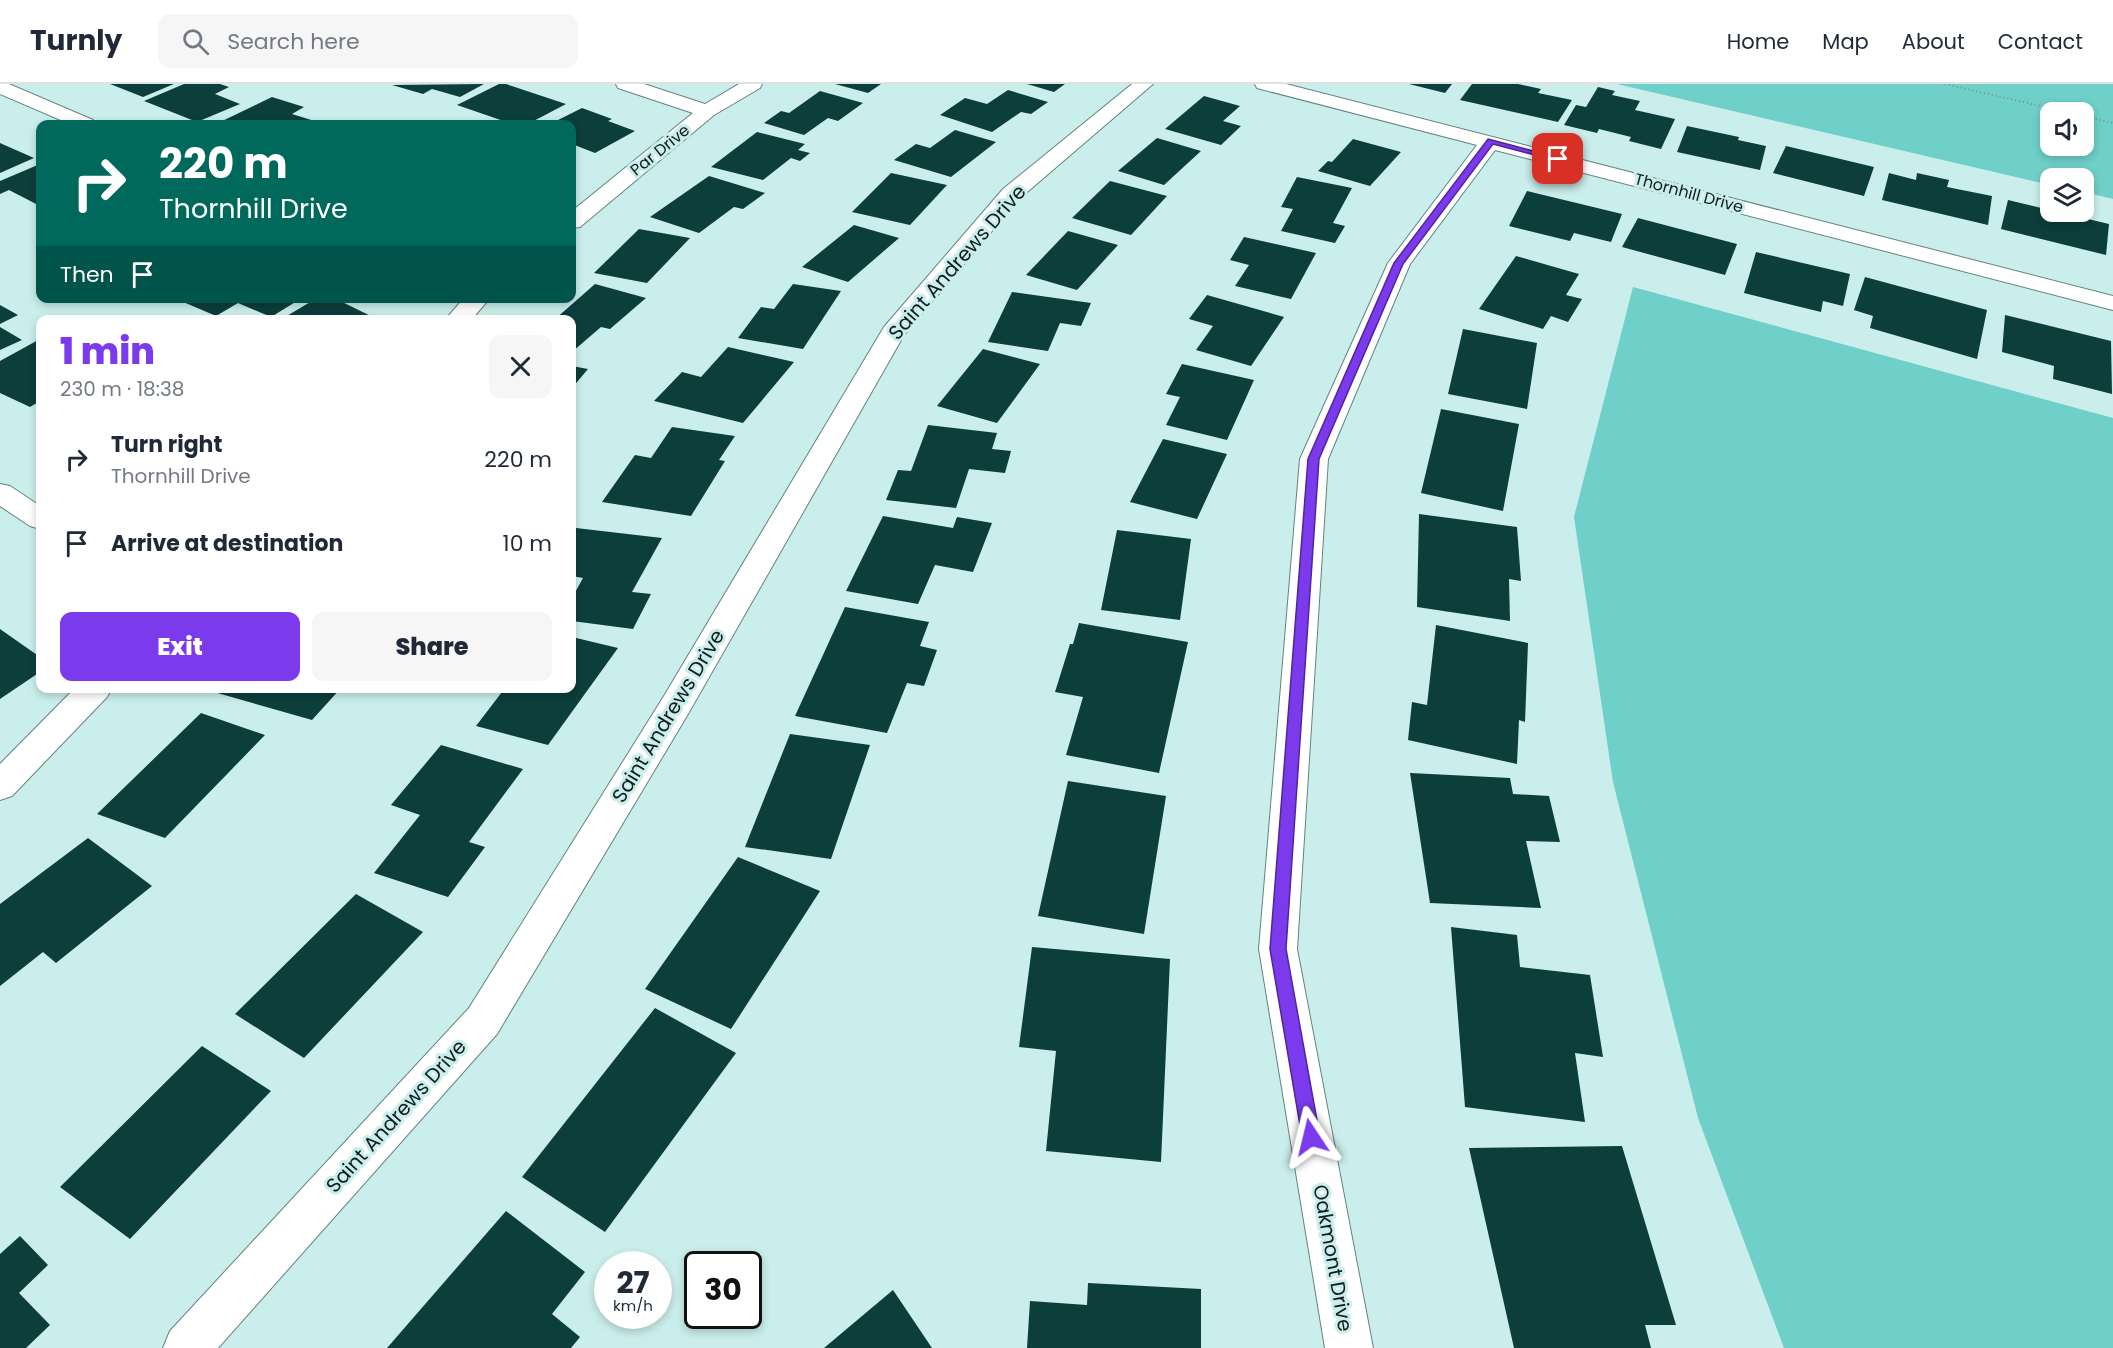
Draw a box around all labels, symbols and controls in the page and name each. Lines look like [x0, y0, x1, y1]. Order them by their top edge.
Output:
search box [158, 14, 578, 68]
text: Turnly [30, 21, 122, 60]
icon: search [179, 25, 212, 58]
text: Search here [227, 26, 360, 57]
text: Home [1727, 27, 1789, 56]
text: Map [1822, 27, 1869, 56]
text: About [1902, 27, 1965, 56]
text: Contact [1998, 27, 2083, 56]
map controls [2040, 102, 2094, 222]
button: sound [2040, 102, 2094, 156]
street label: Par Drive [625, 119, 695, 181]
pin [1532, 133, 1583, 184]
text: 220 m [159, 134, 288, 193]
icon: arrive [1541, 142, 1574, 175]
icon: right [60, 144, 138, 222]
street label: Thornhill Drive [1632, 167, 1746, 219]
button: layers [2040, 168, 2094, 222]
street label: Saint Andrews Drive [882, 178, 1032, 346]
text: Thornhill Drive [159, 190, 348, 227]
icon: arrive [126, 258, 159, 291]
text: Then [60, 259, 114, 290]
text: 1 min [60, 326, 155, 377]
button: close [489, 335, 552, 398]
text: 230 m · 18:38 [60, 375, 184, 403]
text: Turn right [111, 429, 222, 460]
icon: right [60, 443, 93, 476]
text: 220 m [484, 444, 552, 475]
text: Thornhill Drive [111, 462, 251, 490]
icon: arrive [60, 527, 93, 560]
text: Arrive at destination [111, 528, 343, 559]
text: 10 m [503, 528, 552, 559]
button: Exit [60, 612, 300, 681]
button: Share [312, 612, 552, 681]
street label: Saint Andrews Drive [605, 624, 731, 808]
street label: Saint Andrews Drive [319, 1033, 473, 1199]
position arrow [1279, 1105, 1343, 1169]
street label: Oakmont Drive [1306, 1182, 1360, 1334]
speed limit sign: 30 [684, 1251, 762, 1329]
text: 27 [616, 1261, 650, 1304]
text: km/h [613, 1295, 653, 1316]

